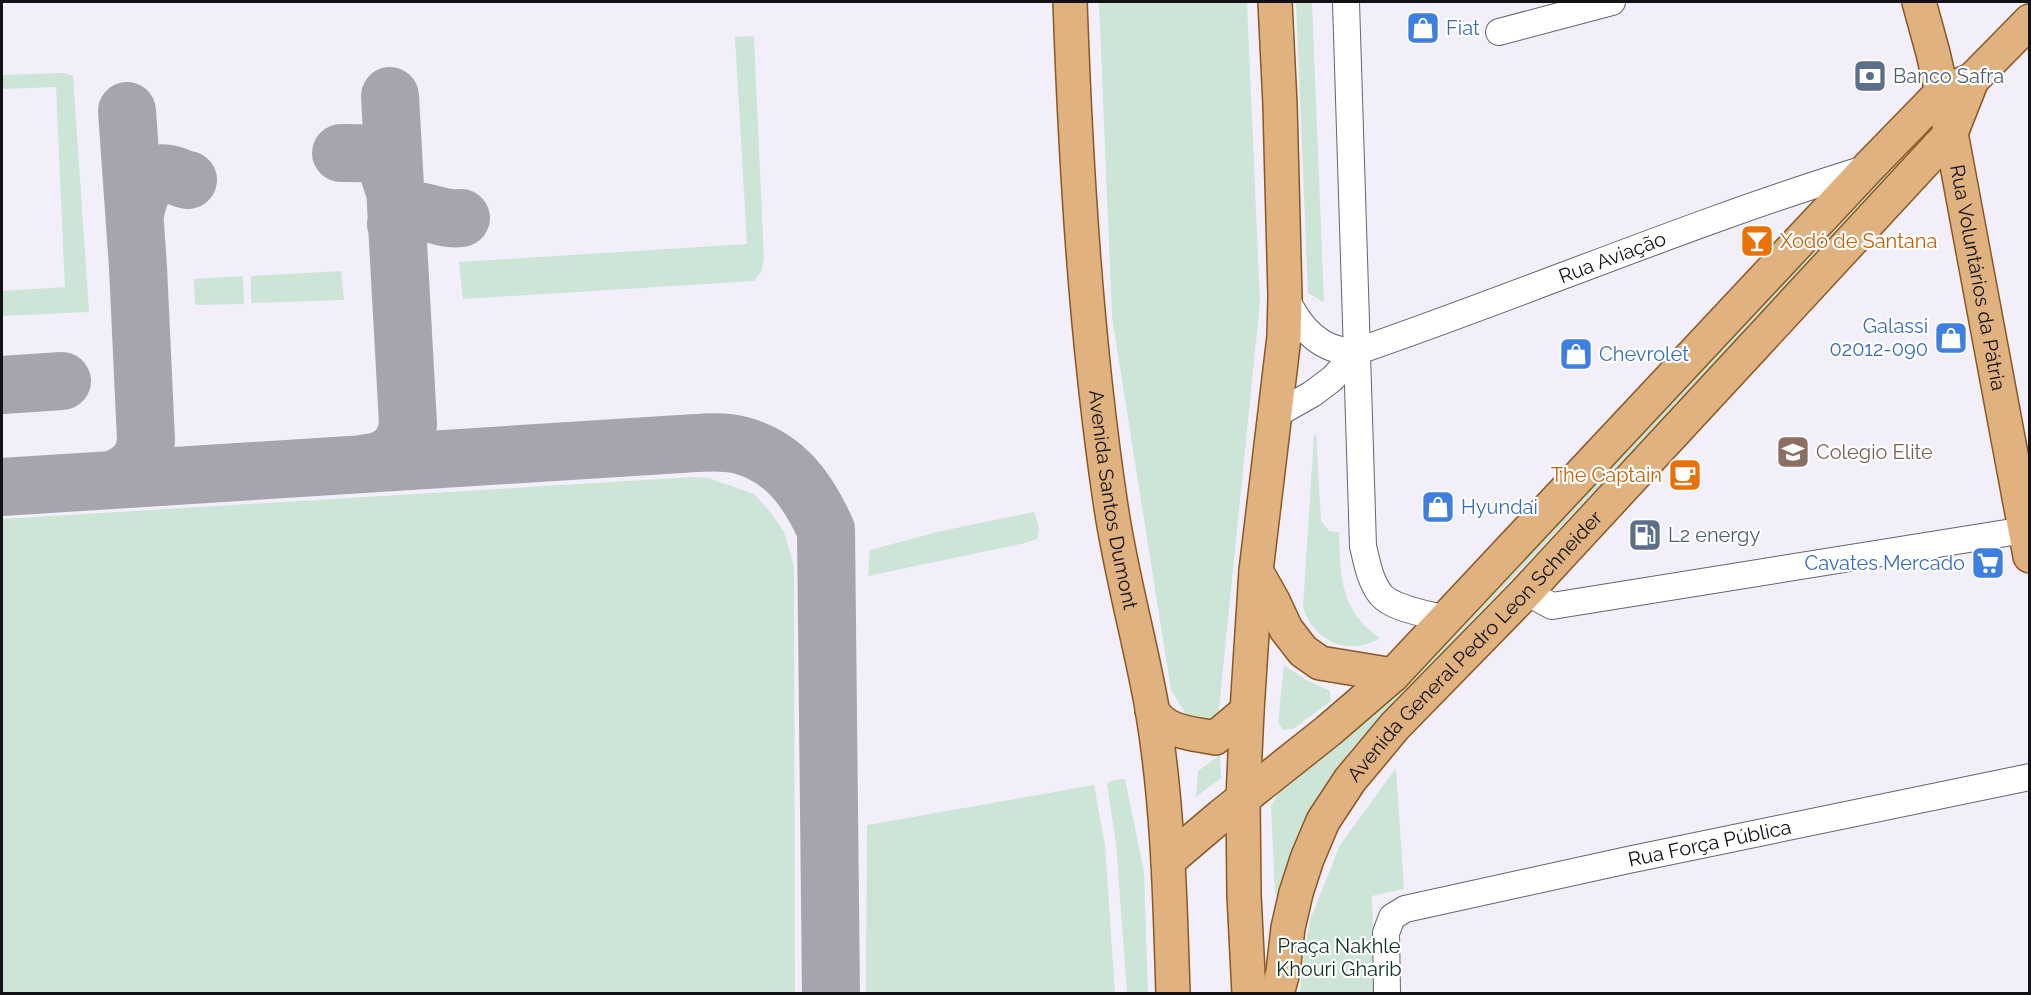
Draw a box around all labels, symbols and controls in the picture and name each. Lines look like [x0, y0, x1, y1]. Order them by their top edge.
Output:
shop icon: Fiat [1405, 10, 1441, 46]
place label: Fiat [1446, 16, 1480, 40]
bank icon: Banco Safra [1852, 58, 1888, 94]
place label: Banco Safra [1893, 64, 2004, 88]
street label: Rua Voluntários da Pátria [1945, 163, 2011, 393]
bar icon: Xodó de Santana [1739, 223, 1775, 259]
street label: Rua Aviação [1555, 226, 1669, 288]
place label: Xodó de Santana [1780, 229, 1937, 253]
place label: Galassi 02012-090 [1829, 314, 1928, 361]
shop icon: Galassi 02012-090 [1933, 320, 1969, 356]
shop icon: Chevrolet [1558, 336, 1594, 372]
place label: Chevrolet [1599, 342, 1689, 366]
street label: Avenida Santos Dumont [1084, 389, 1143, 612]
school or university icon: Colegio Elite [1775, 434, 1811, 470]
place label: Colegio Elite [1816, 440, 1933, 464]
cafe icon: The Captain [1667, 457, 1703, 493]
place label: The Captain [1551, 463, 1662, 487]
shop icon: Hyundai [1420, 489, 1456, 525]
place label: Hyundai [1461, 495, 1538, 519]
street label: Avenida General Pedro Leon Schneider [1342, 506, 1607, 786]
fuel station icon: L2 energy [1627, 517, 1663, 553]
place label: L2 energy [1668, 523, 1760, 547]
supermarket icon: Cavates Mercado [1970, 545, 2006, 581]
place label: Cavates Mercado [1804, 551, 1965, 575]
street label: Rua Força Pública [1626, 815, 1793, 872]
park label: Praça Nakhle Khouri Gharib [1276, 934, 1402, 981]

